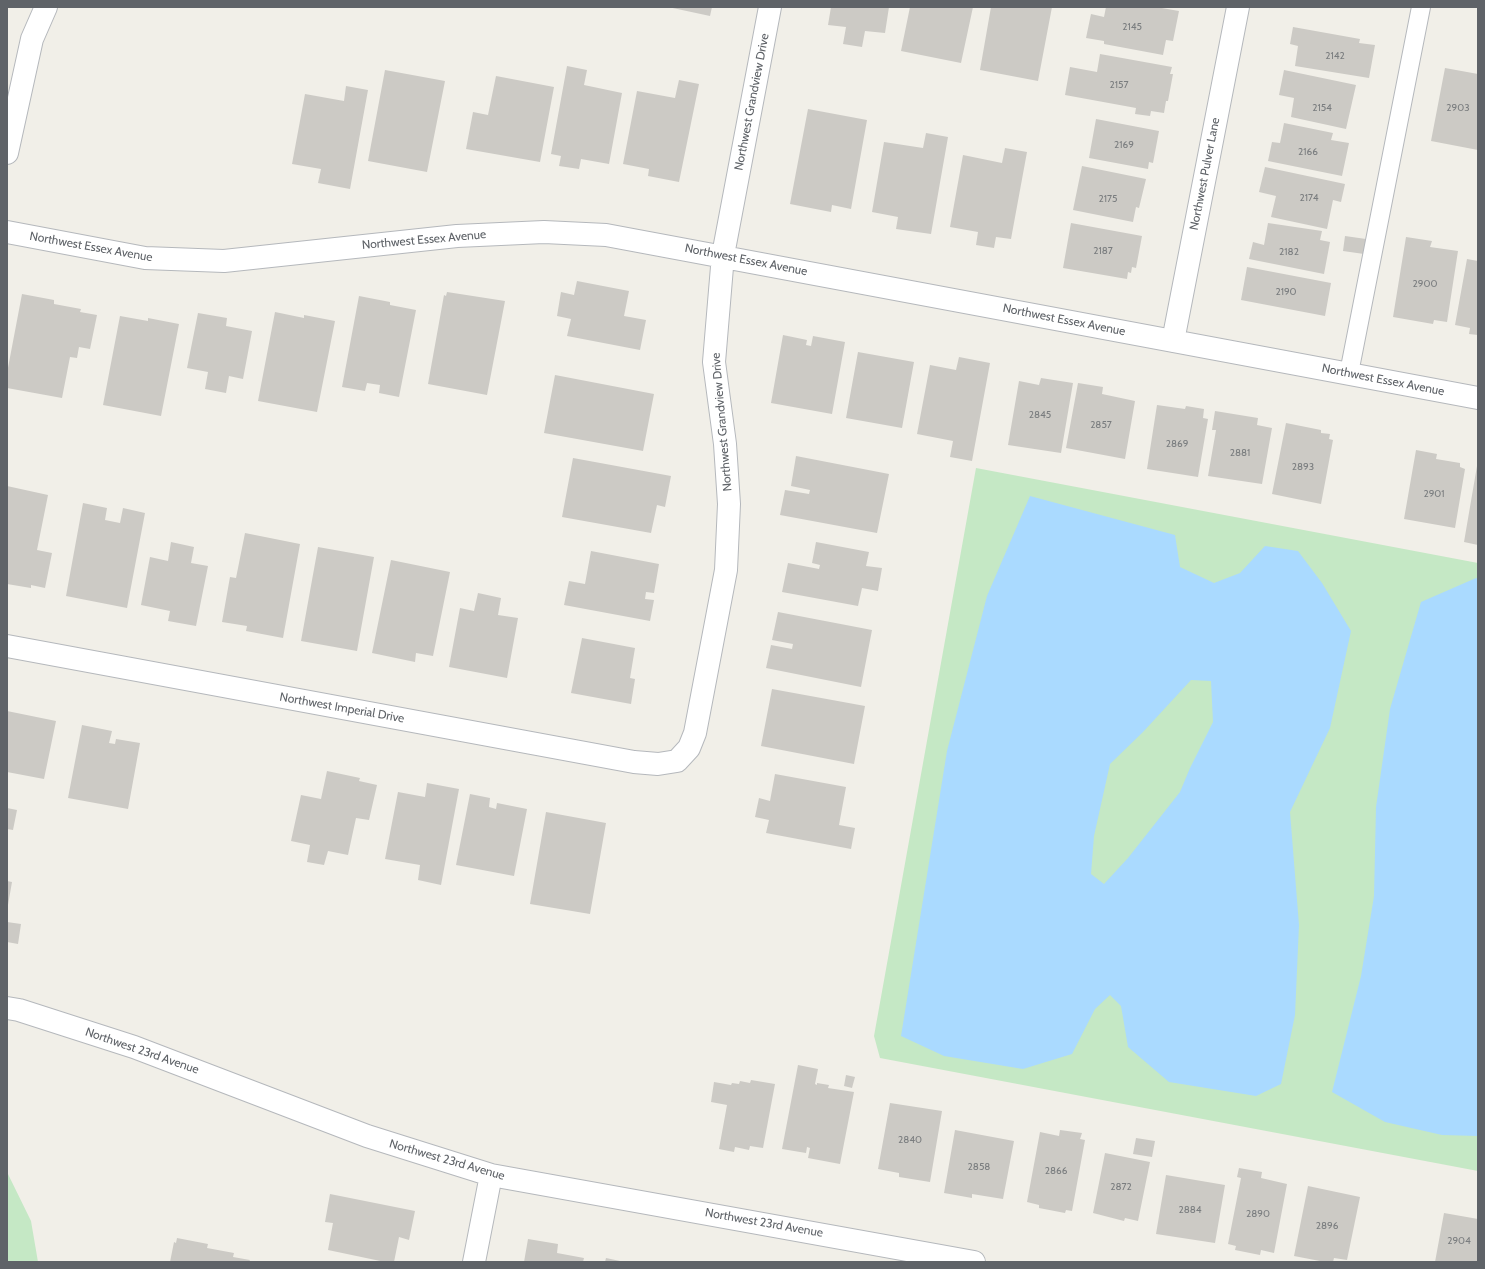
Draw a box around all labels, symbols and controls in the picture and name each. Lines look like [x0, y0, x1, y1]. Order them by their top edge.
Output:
house number: 2145 [1122, 21, 1142, 33]
street label: Northwest Grandview Drive [732, 32, 772, 172]
house number: 2142 [1325, 50, 1345, 62]
house number: 2157 [1110, 79, 1128, 91]
house number: 2154 [1312, 102, 1332, 114]
house number: 2903 [1446, 102, 1470, 114]
street label: Northwest Pulver Lane [1187, 116, 1223, 232]
house number: 2169 [1114, 139, 1134, 151]
house number: 2166 [1298, 146, 1318, 158]
house number: 2174 [1300, 192, 1318, 204]
house number: 2175 [1099, 193, 1117, 205]
street label: Northwest Essex Avenue [361, 227, 487, 253]
street label: Northwest Essex Avenue [28, 229, 154, 265]
street label: Northwest Essex Avenue [683, 241, 809, 279]
house number: 2187 [1093, 245, 1113, 257]
house number: 2182 [1279, 246, 1299, 258]
house number: 2900 [1413, 278, 1437, 290]
house number: 2190 [1275, 286, 1297, 298]
street label: Northwest Essex Avenue [1001, 301, 1127, 339]
street label: Northwest Grandview Drive [709, 352, 735, 492]
street label: Northwest Essex Avenue [1320, 361, 1446, 399]
house number: 2845 [1029, 409, 1051, 421]
house number: 2857 [1090, 419, 1112, 431]
house number: 2869 [1166, 438, 1188, 450]
house number: 2881 [1230, 447, 1250, 459]
house number: 2893 [1292, 461, 1314, 473]
house number: 2901 [1423, 488, 1445, 500]
street label: Northwest Imperial Drive [278, 690, 406, 726]
street label: Northwest 23rd Avenue [83, 1025, 201, 1077]
house number: 2840 [898, 1134, 922, 1146]
street label: Northwest 23rd Avenue [388, 1137, 506, 1183]
house number: 2858 [968, 1161, 990, 1173]
house number: 2866 [1045, 1165, 1067, 1177]
house number: 2872 [1110, 1181, 1132, 1193]
house number: 2884 [1178, 1204, 1202, 1216]
street label: Northwest 23rd Avenue [704, 1206, 824, 1240]
house number: 2890 [1246, 1208, 1270, 1220]
house number: 2896 [1316, 1220, 1338, 1232]
house number: 2904 [1447, 1235, 1471, 1247]

